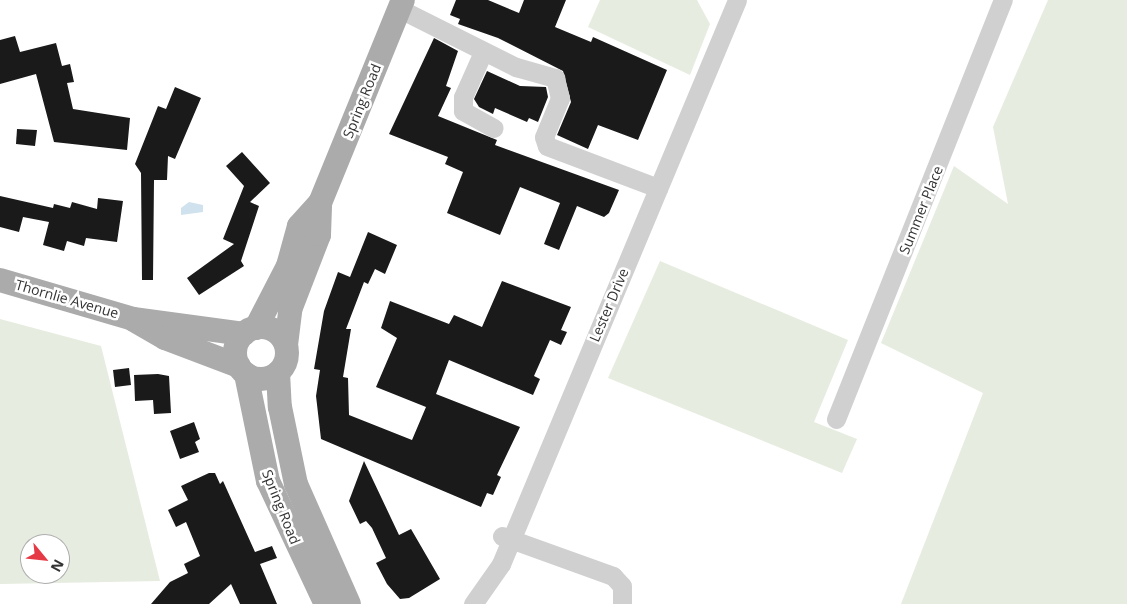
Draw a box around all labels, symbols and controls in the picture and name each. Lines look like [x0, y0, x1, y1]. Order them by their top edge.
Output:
street label: Spring Road [339, 61, 385, 141]
street label: Summer Place [896, 163, 946, 257]
street label: Lester Drive [586, 266, 632, 344]
street label: Thornlie Avenue [14, 276, 120, 322]
street label: Spring Road [258, 467, 304, 547]
north arrow [20, 534, 70, 584]
text: N [47, 556, 69, 575]

